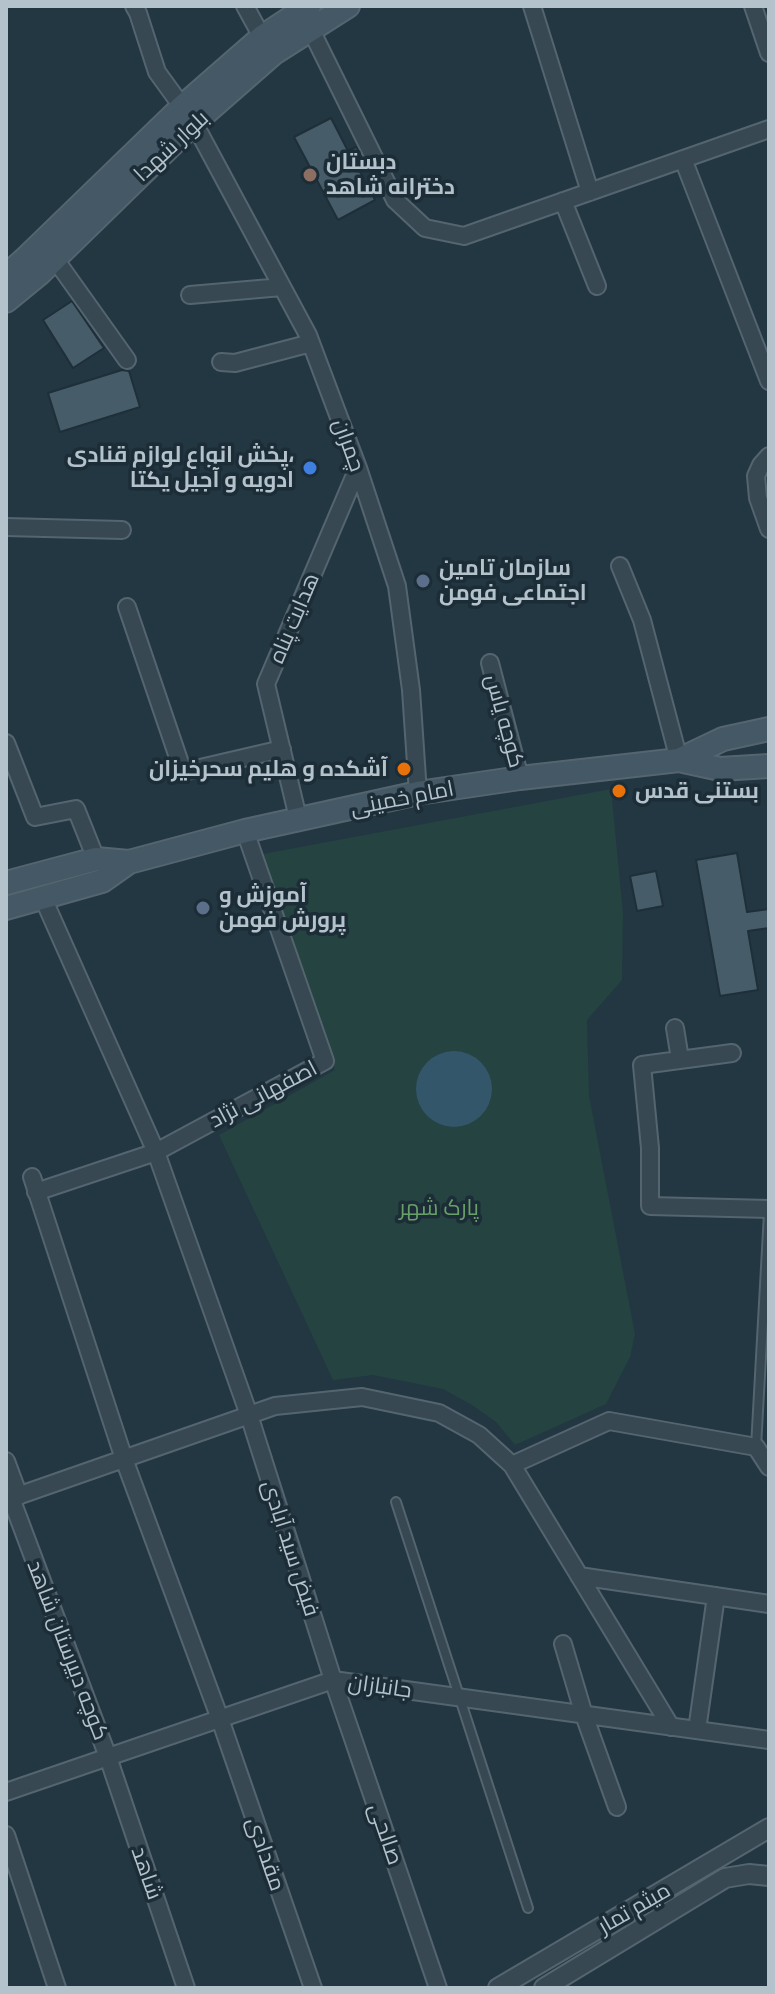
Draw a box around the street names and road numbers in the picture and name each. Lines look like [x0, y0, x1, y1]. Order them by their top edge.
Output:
street label: بلوار شهدا [128, 105, 214, 187]
street label: چمران [327, 415, 371, 475]
street label: هدایت پناه [263, 569, 325, 667]
street label: کوچه یاس [480, 672, 530, 770]
street label: امام خمینی [348, 775, 456, 821]
street label: اصفهانی نژاد [205, 1055, 321, 1133]
street label: فیض سید آبادی [257, 1477, 325, 1619]
street label: کوچه دبیرستان شاهد [22, 1556, 114, 1744]
street label: جانبازان [347, 1668, 413, 1704]
street label: صالحی [363, 1800, 409, 1868]
street label: مقدادی [241, 1814, 291, 1894]
street label: شاهد [126, 1843, 168, 1903]
street label: میثم تمار [593, 1877, 675, 1939]

